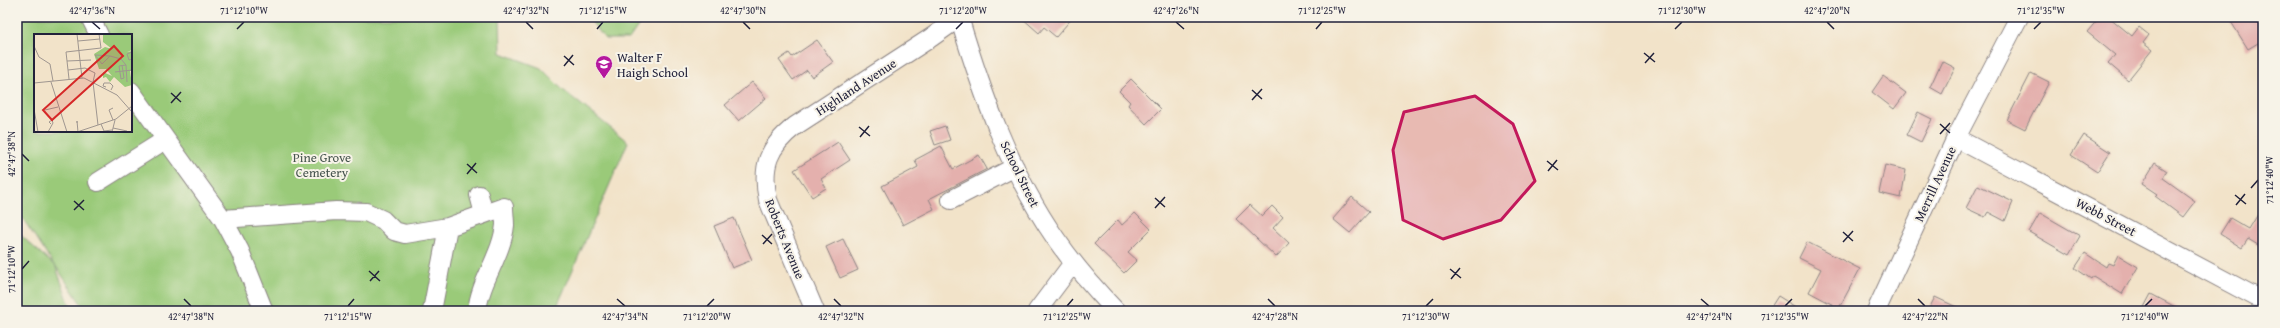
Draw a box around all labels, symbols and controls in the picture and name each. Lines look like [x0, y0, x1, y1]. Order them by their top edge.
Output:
text: 42°47'36"N [69, 3, 115, 18]
text: 71°12'10"W [220, 3, 268, 18]
text: 42°47'32"N [503, 3, 549, 18]
text: 71°12'15"W [579, 3, 627, 18]
text: 42°47'30"N [720, 3, 766, 18]
text: 71°12'20"W [939, 3, 987, 18]
text: 42°47'26"N [1153, 3, 1199, 18]
text: 71°12'25"W [1298, 3, 1346, 18]
text: 71°12'30"W [1658, 3, 1706, 18]
text: 42°47'20"N [1804, 3, 1850, 18]
text: 71°12'35"W [2017, 3, 2065, 18]
inset map [34, 34, 132, 132]
place label: Walter F Haigh School [617, 48, 689, 82]
school or university icon: Walter F Haigh School [594, 54, 614, 79]
street label: Highland Avenue [812, 54, 900, 120]
text: 42°47'38"N [4, 131, 19, 177]
street label: School Street [996, 138, 1044, 211]
street label: Merrill Avenue [1909, 143, 1961, 225]
park label: Pine Grove Cemetery [293, 148, 351, 182]
text: 71°12'40"W [2262, 156, 2277, 204]
street label: Webb Street [2072, 193, 2140, 241]
street label: Roberts Avenue [760, 196, 810, 282]
text: 71°12'10"W [4, 245, 19, 293]
text: 42°47'38"N [168, 309, 214, 324]
text: 71°12'15"W [324, 309, 372, 324]
text: 42°47'34"N [602, 309, 648, 324]
text: 71°12'20"W [683, 309, 731, 324]
text: 42°47'32"N [818, 309, 864, 324]
text: 71°12'25"W [1043, 309, 1091, 324]
text: 42°47'28"N [1252, 309, 1298, 324]
text: 71°12'30"W [1402, 309, 1450, 324]
text: 42°47'24"N [1686, 309, 1732, 324]
text: 71°12'35"W [1761, 309, 1809, 324]
text: 42°47'22"N [1902, 309, 1948, 324]
text: 71°12'40"W [2121, 309, 2169, 324]

